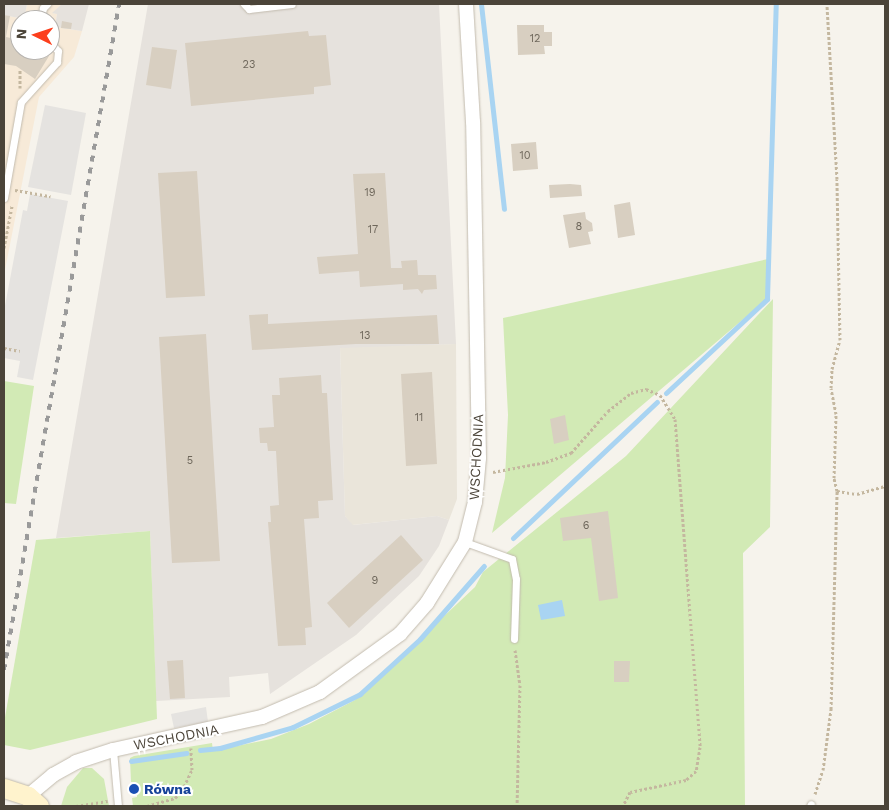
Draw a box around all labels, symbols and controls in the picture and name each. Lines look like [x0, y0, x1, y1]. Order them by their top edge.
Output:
north arrow [10, 10, 60, 60]
text: N [13, 28, 29, 40]
house number: 12 [530, 32, 540, 46]
house number: 23 [243, 58, 255, 72]
house number: 10 [519, 149, 531, 163]
house number: 19 [364, 186, 376, 200]
house number: 8 [576, 220, 582, 234]
house number: 17 [368, 223, 378, 237]
house number: 13 [360, 329, 370, 343]
house number: 11 [415, 411, 423, 425]
street label: WSCHODNIA [465, 413, 487, 501]
house number: 5 [187, 454, 193, 468]
house number: 6 [583, 519, 589, 533]
house number: 9 [372, 574, 378, 588]
street label: WSCHODNIA [132, 721, 220, 753]
place label: Równa [144, 781, 191, 797]
marker: Równa [128, 783, 140, 795]

